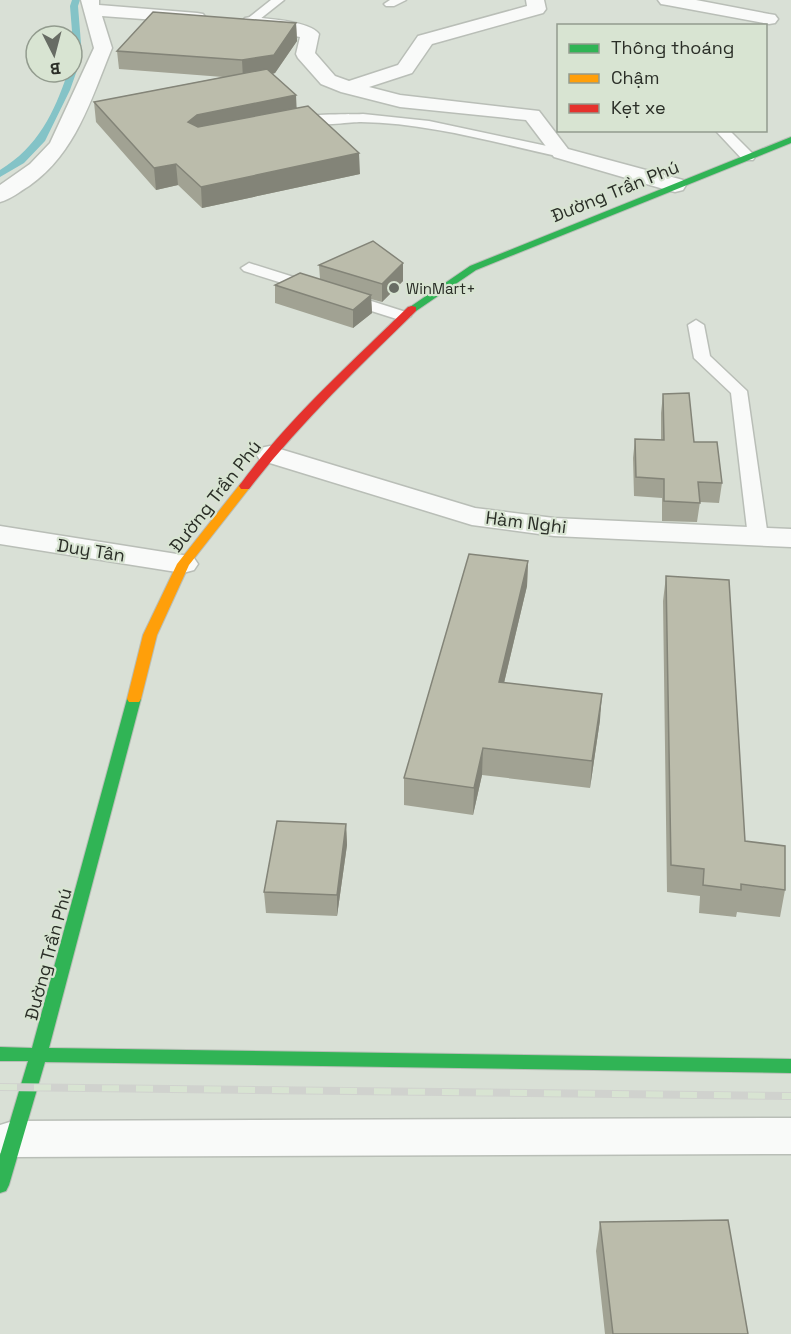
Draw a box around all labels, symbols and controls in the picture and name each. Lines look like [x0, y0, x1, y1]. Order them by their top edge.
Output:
north arrow [24, 24, 84, 84]
legend [557, 24, 767, 132]
text: Thông thoáng [611, 36, 734, 59]
text: B [49, 57, 62, 79]
text: Chậm [611, 66, 659, 89]
text: Kẹt xe [611, 96, 666, 119]
street label: Đường Trần Phú [548, 155, 682, 227]
place label: WinMart+ [406, 279, 475, 298]
marker: WinMart+ [387, 281, 401, 295]
street label: Đường Trần Phú [164, 435, 266, 557]
street label: Hàm Nghi [484, 506, 568, 538]
street label: Duy Tân [55, 533, 127, 567]
street label: Đường Trần Phú [19, 885, 77, 1023]

